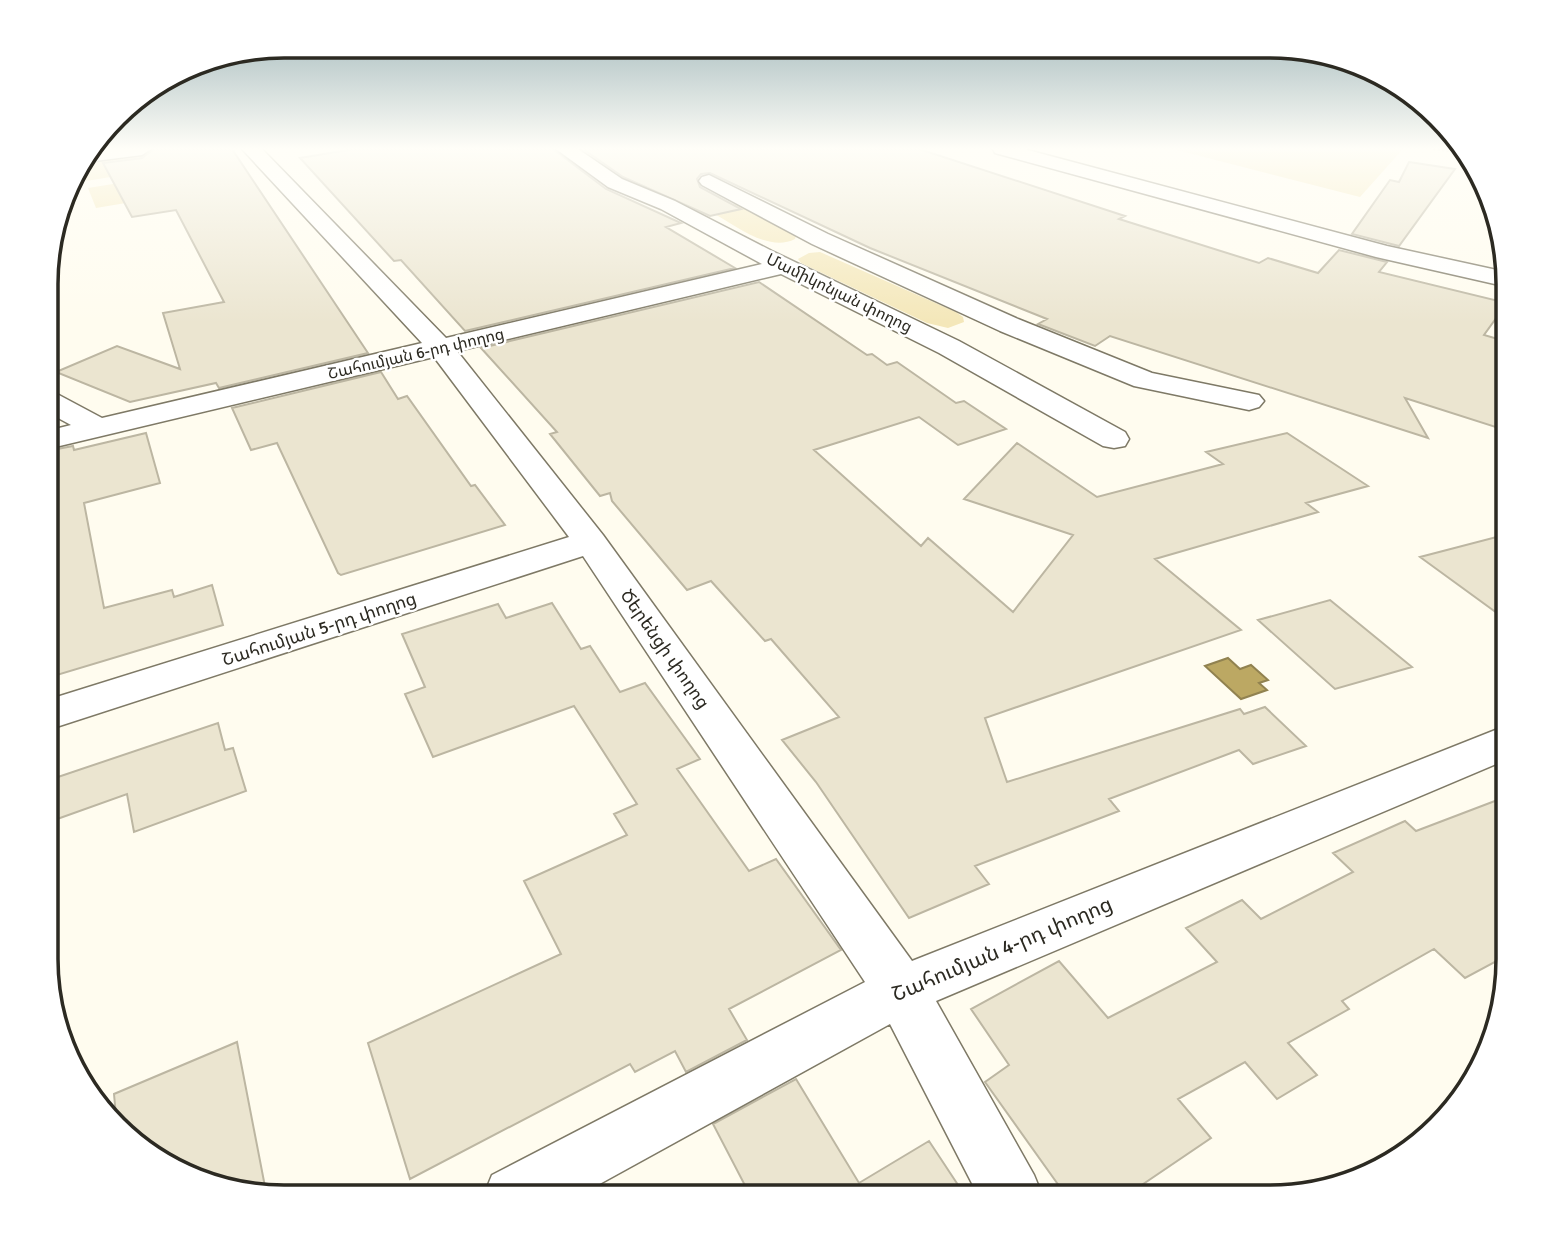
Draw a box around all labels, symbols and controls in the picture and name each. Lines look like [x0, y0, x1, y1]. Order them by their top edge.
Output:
street label: Մամիկոնյան փողոց [763, 249, 915, 337]
street label: Շահումյան 6-րդ փողոց [326, 324, 506, 384]
street label: Ծերենցի փողոց [616, 585, 714, 713]
street label: Շահումյան 5-րդ փողոց [219, 587, 419, 671]
street label: Շահումյան 4-րդ փողոց [888, 891, 1116, 1007]

